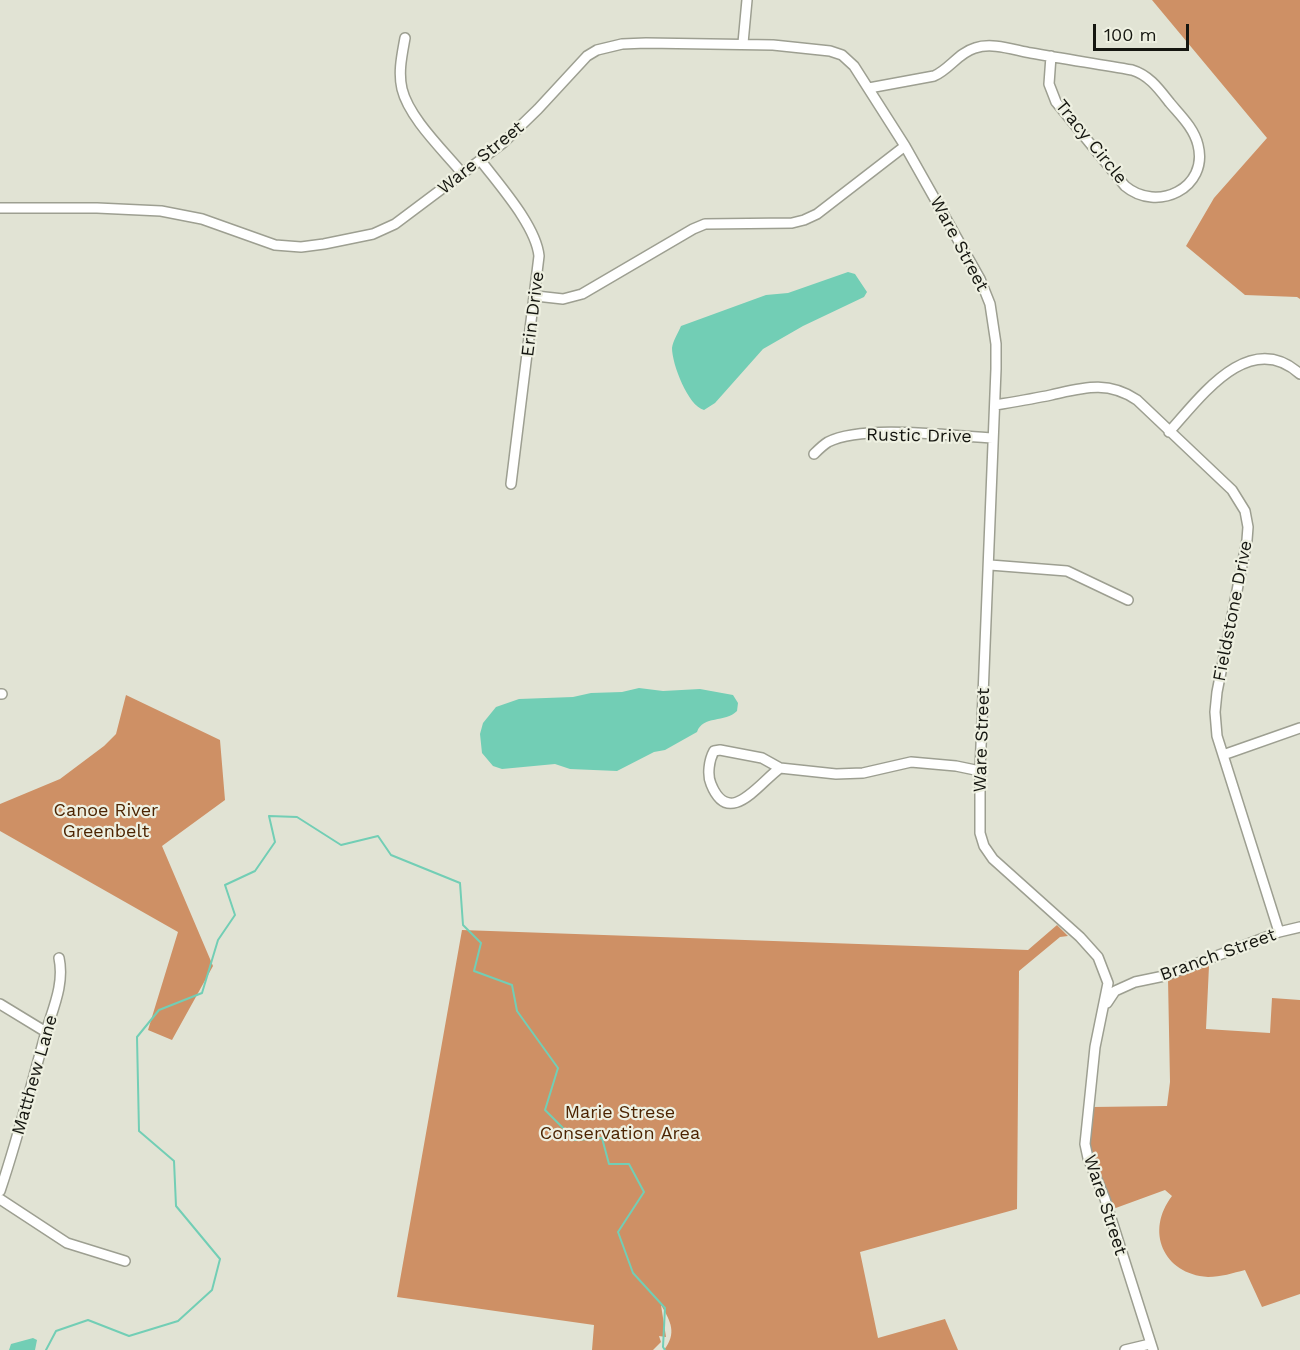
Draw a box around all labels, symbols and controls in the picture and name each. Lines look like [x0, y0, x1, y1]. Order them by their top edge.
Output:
scale bar [1096, 12, 1192, 50]
text: 100 m [1104, 24, 1157, 45]
street label: Tracy Circle [1050, 95, 1132, 189]
street label: Ware Street [434, 117, 528, 199]
street label: Ware Street [925, 193, 993, 295]
street label: Erin Drive [517, 270, 549, 358]
street label: Rustic Drive [866, 424, 972, 448]
street label: Fieldstone Drive [1209, 539, 1257, 683]
street label: Ware Street [969, 687, 995, 793]
park label: Canoe River Greenbelt [54, 800, 158, 842]
street label: Branch Street [1157, 924, 1279, 986]
street label: Matthew Lane [8, 1012, 62, 1138]
park label: Marie Strese Conservation Area [540, 1102, 700, 1144]
street label: Ware Street [1079, 1152, 1131, 1258]

